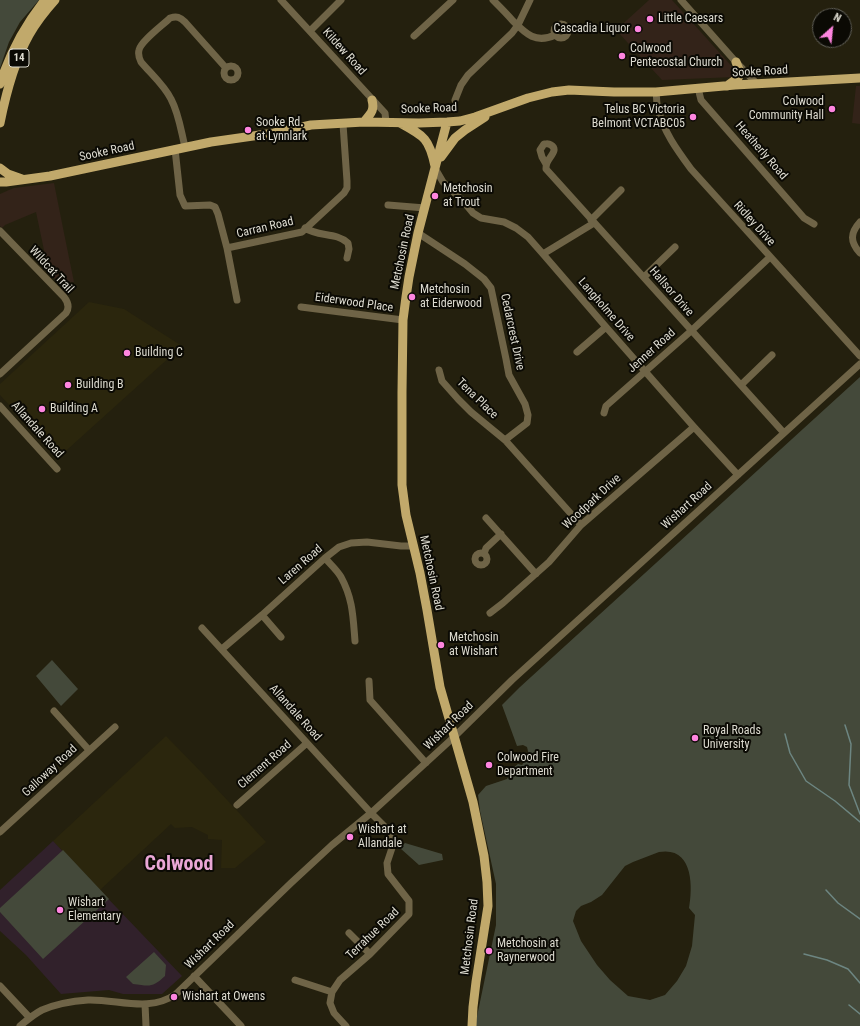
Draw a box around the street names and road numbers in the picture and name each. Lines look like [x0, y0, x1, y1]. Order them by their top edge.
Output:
street label: Kildew Road [319, 26, 369, 78]
road number: 14 [9, 49, 29, 67]
street label: Sooke Road [732, 63, 788, 81]
street label: Sooke Road [401, 101, 457, 117]
street label: Heatherly Road [732, 119, 790, 183]
street label: Sooke Road [78, 139, 136, 165]
street label: Ridley Drive [730, 199, 778, 249]
street label: Metchosin Road [388, 213, 418, 291]
street label: Carran Road [235, 214, 295, 242]
street label: Wildcat Trail [26, 244, 76, 296]
street label: Hallsor Drive [646, 264, 696, 320]
street label: Langholme Drive [575, 275, 637, 345]
street label: Eiderwood Place [314, 290, 394, 316]
street label: Cedarcrest Drive [497, 292, 527, 372]
street label: Jenner Road [625, 326, 679, 376]
street label: Tena Place [453, 376, 501, 422]
street label: Allandale Road [8, 399, 66, 461]
street label: Woodpark Drive [560, 471, 624, 533]
street label: Wishart Road [659, 479, 715, 533]
street label: Metchosin Road [416, 534, 446, 612]
street label: Laren Road [276, 542, 326, 588]
street label: Allandale Road [266, 682, 324, 744]
street label: Wishart Road [421, 699, 477, 753]
street label: Clement Road [235, 738, 295, 792]
street label: Galloway Road [20, 742, 80, 800]
street label: Metchosin Road [458, 898, 482, 976]
street label: Terrahue Road [343, 905, 403, 963]
street label: Wishart Road [182, 918, 238, 972]

